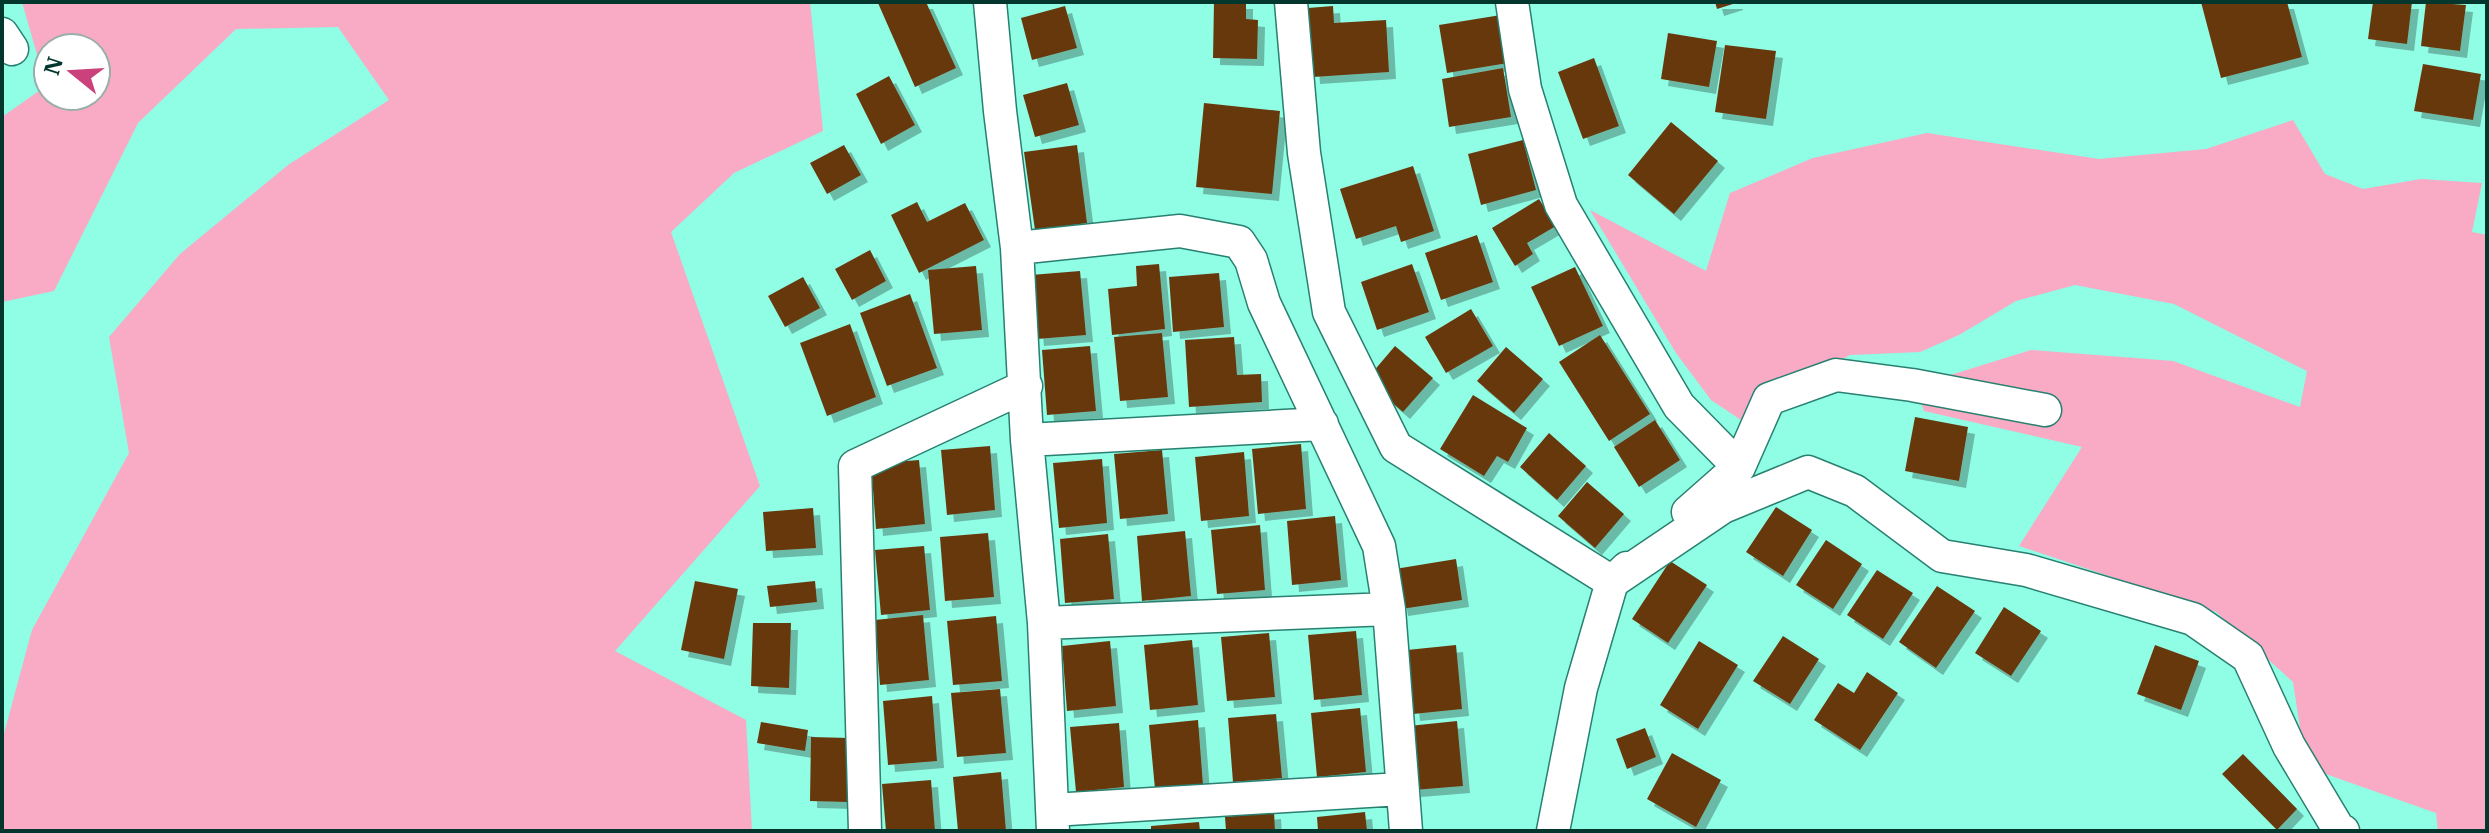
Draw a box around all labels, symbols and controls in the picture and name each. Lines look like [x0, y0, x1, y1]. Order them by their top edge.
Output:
north arrow [32, 32, 112, 112]
text: N [36, 53, 69, 78]

